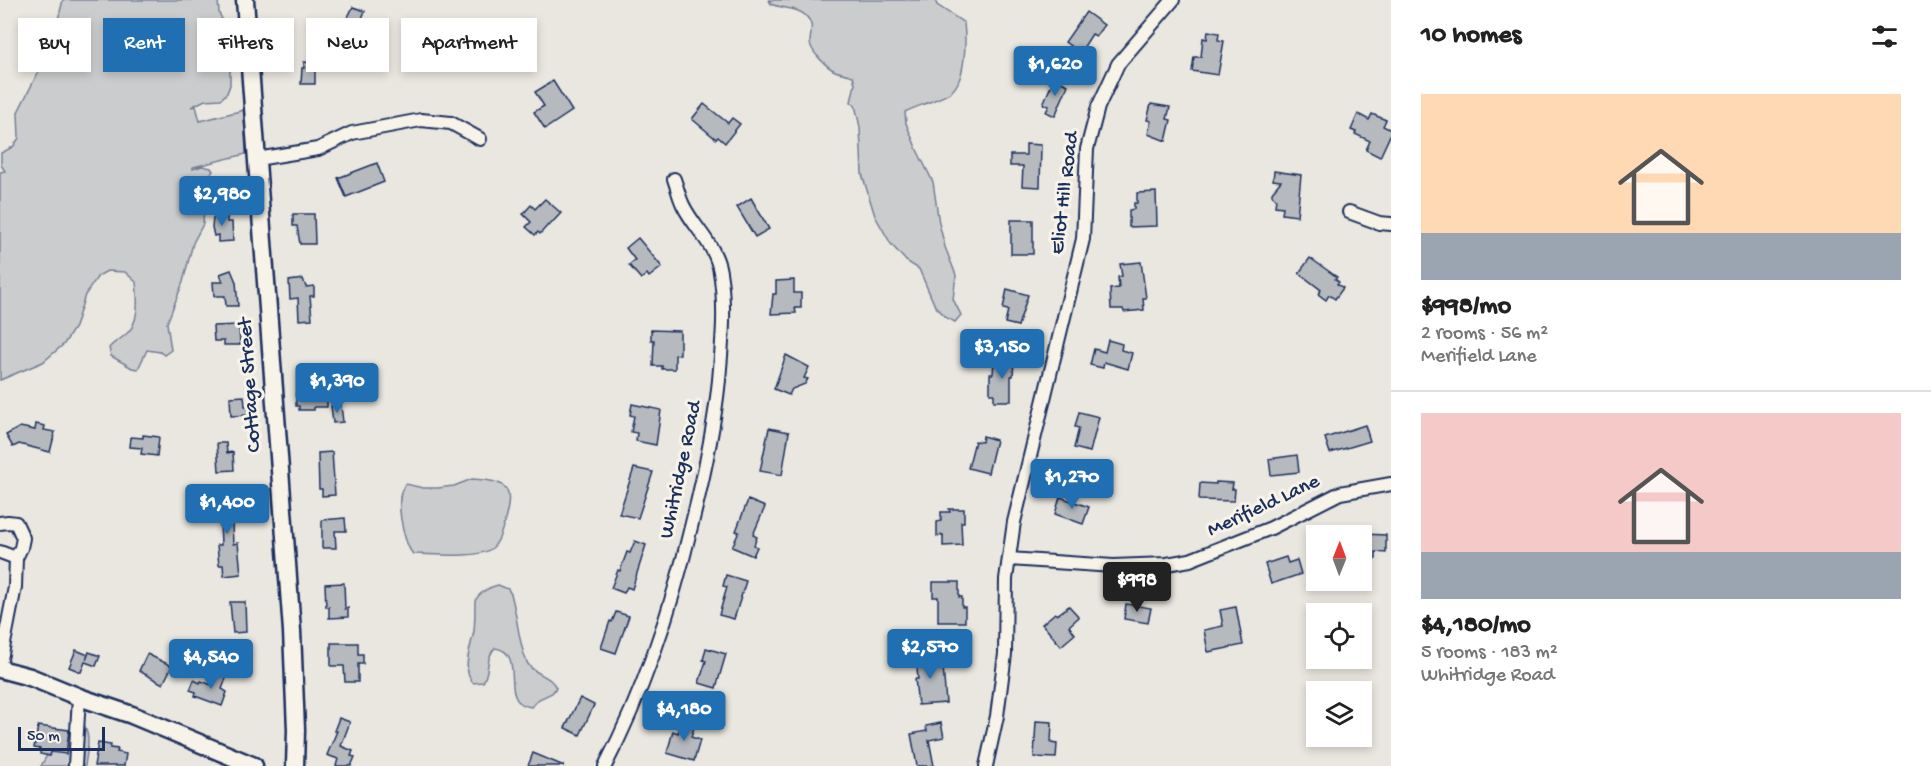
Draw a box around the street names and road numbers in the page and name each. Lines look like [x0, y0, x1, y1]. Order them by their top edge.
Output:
street label: Eliot Hill Road [1046, 129, 1086, 256]
street label: Cottage Street [234, 314, 268, 453]
street label: Whitridge Road [655, 397, 709, 541]
street label: Merifield Lane [1204, 470, 1325, 544]

